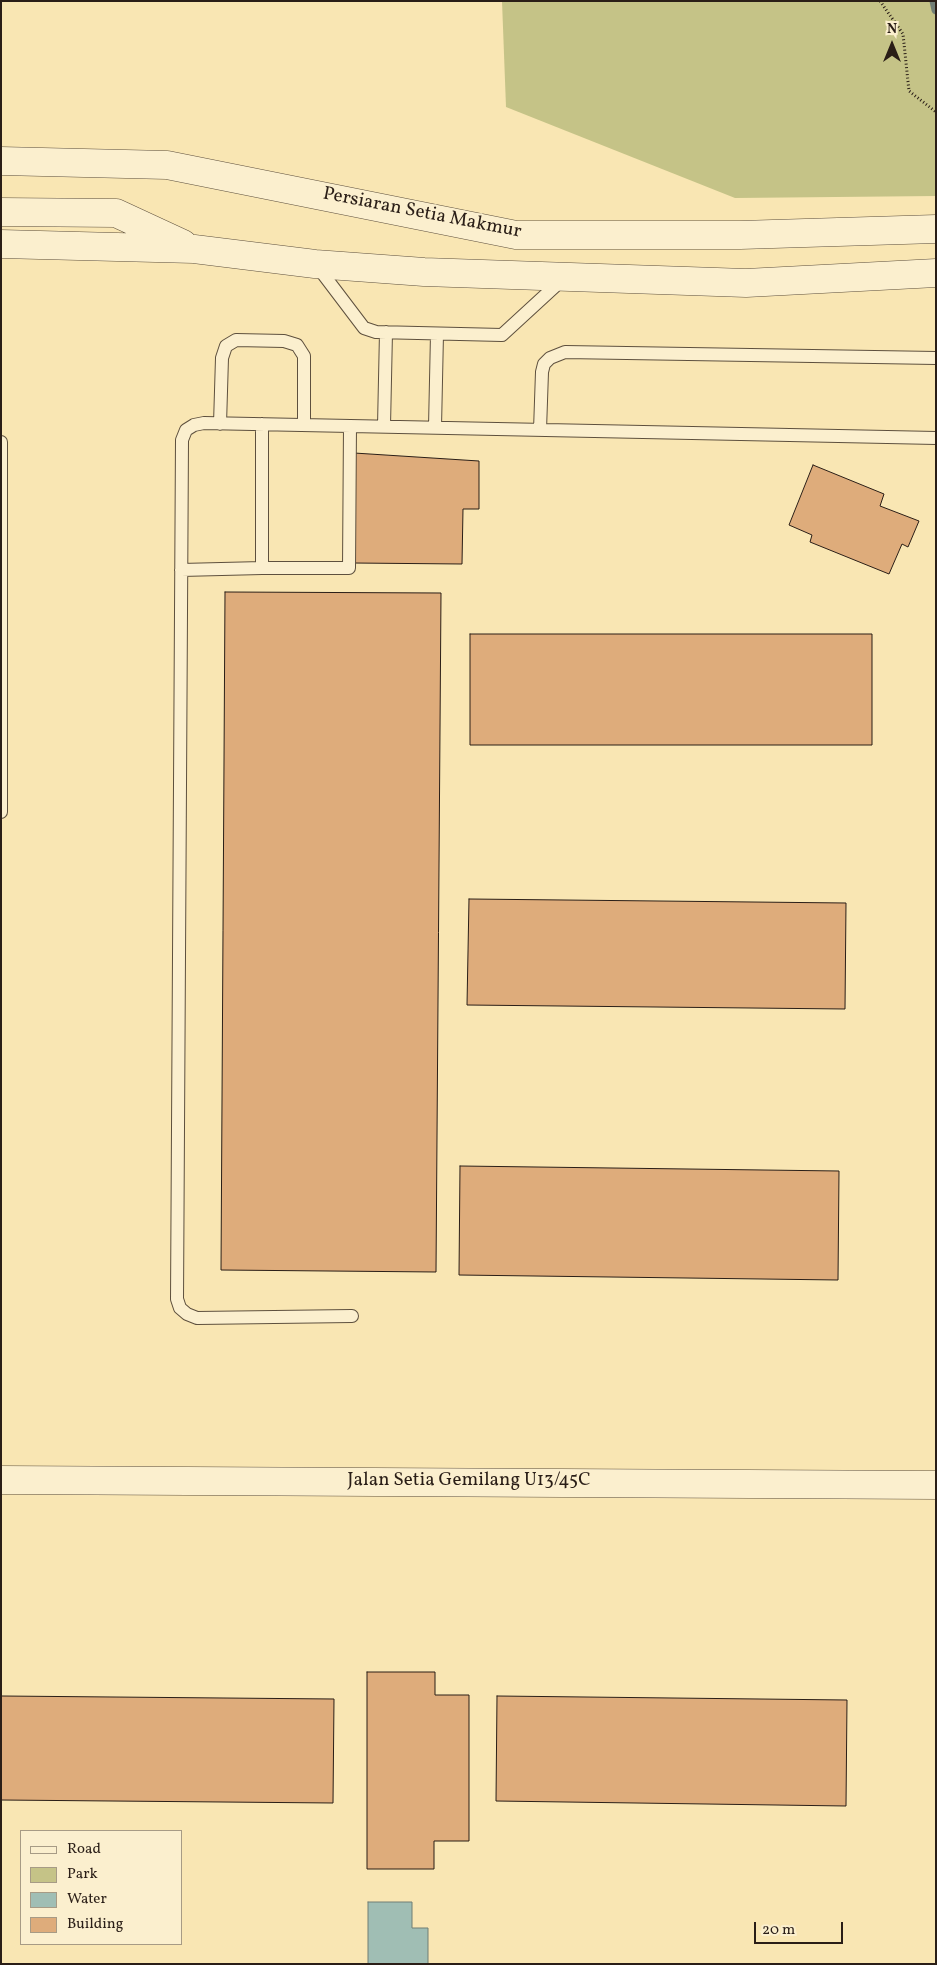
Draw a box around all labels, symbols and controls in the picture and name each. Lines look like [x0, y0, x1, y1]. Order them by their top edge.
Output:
north arrow [867, 20, 917, 70]
text: N [887, 20, 897, 39]
street label: Persiaran Setia Makmur [321, 184, 523, 244]
street label: Jalan Setia Gemilang U13/45C [347, 1471, 591, 1493]
legend [20, 1830, 182, 1945]
text: Road [67, 1839, 101, 1860]
text: Park [67, 1864, 98, 1885]
text: Water [67, 1889, 107, 1910]
scale bar [757, 1912, 846, 1944]
text: Building [67, 1914, 123, 1935]
text: 20 m [762, 1920, 795, 1941]

